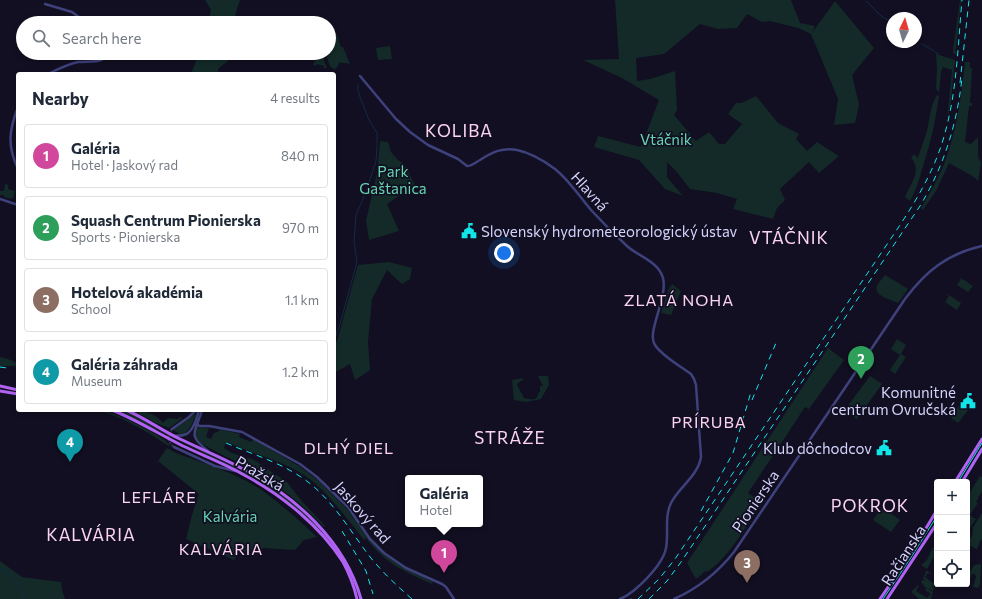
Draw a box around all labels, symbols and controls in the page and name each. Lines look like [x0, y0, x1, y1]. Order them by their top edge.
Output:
north arrow [886, 12, 922, 48]
search box [16, 16, 336, 60]
icon: search [30, 27, 52, 49]
text: Search here [62, 29, 141, 47]
text: Nearby [32, 88, 89, 109]
text: 4 results [270, 90, 320, 106]
district label: KOLIBA [425, 120, 493, 141]
park label: Vtáčnik [640, 130, 692, 148]
text: Galéria [71, 139, 120, 157]
text: 1 [43, 148, 49, 164]
text: 840 m [281, 148, 319, 164]
text: Hotel · Jaskový rad [71, 157, 178, 173]
park label: Park Gaštanica [359, 162, 427, 197]
street label: Hlavná [568, 168, 612, 214]
text: Squash Centrum Pionierska [71, 211, 261, 229]
text: 2 [42, 220, 50, 236]
text: 970 m [282, 220, 319, 236]
public building icon: Slovenský hydrometeorologický ústav [460, 222, 478, 240]
place label: Slovenský hydrometeorologický ústav [481, 222, 738, 240]
district label: VTÁČNIK [749, 226, 829, 248]
text: Sports · Pionierska [71, 229, 180, 245]
your location [494, 243, 514, 263]
text: Hotelová akadémia [71, 283, 203, 301]
district label: ZLATÁ NOHA [624, 290, 734, 309]
text: 3 [42, 292, 50, 308]
text: 1.1 km [285, 292, 319, 308]
text: School [71, 301, 111, 317]
pin: 2 [848, 346, 874, 379]
text: Galéria záhrada [71, 355, 178, 373]
text: 4 [42, 364, 50, 380]
text: 1.2 km [282, 364, 319, 380]
text: Museum [71, 373, 122, 389]
place label: Komunitné centrum Ovručská [831, 383, 956, 418]
public building icon: Komunitné centrum Ovručská [959, 392, 977, 410]
district label: PRÍRUBA [671, 412, 747, 431]
district label: STRÁŽE [474, 427, 546, 448]
pin: 4 [57, 429, 83, 462]
district label: DLHÝ DIEL [304, 438, 394, 457]
place label: Klub dôchodcov [763, 439, 872, 457]
public building icon: Klub dôchodcov [875, 439, 893, 457]
street label: Pražská [233, 452, 287, 494]
street label: Pionierska [728, 466, 782, 536]
popup [405, 475, 483, 527]
street label: Jaskový rad [331, 477, 395, 547]
map controls [934, 479, 970, 587]
button: + [934, 479, 970, 515]
text: Galéria [419, 484, 469, 502]
district label: LEFLÁRE [121, 487, 197, 506]
district label: POKROK [831, 495, 909, 516]
text: Hotel [419, 502, 452, 518]
park label: Kalvária [203, 507, 257, 525]
button: − [934, 515, 970, 551]
street label: Račianska [877, 521, 929, 589]
district label: KALVÁRIA [46, 524, 136, 545]
district label: KALVÁRIA [179, 539, 263, 558]
pin: 1 [431, 540, 457, 573]
pin: 3 [734, 550, 760, 583]
button: locate [934, 551, 970, 587]

